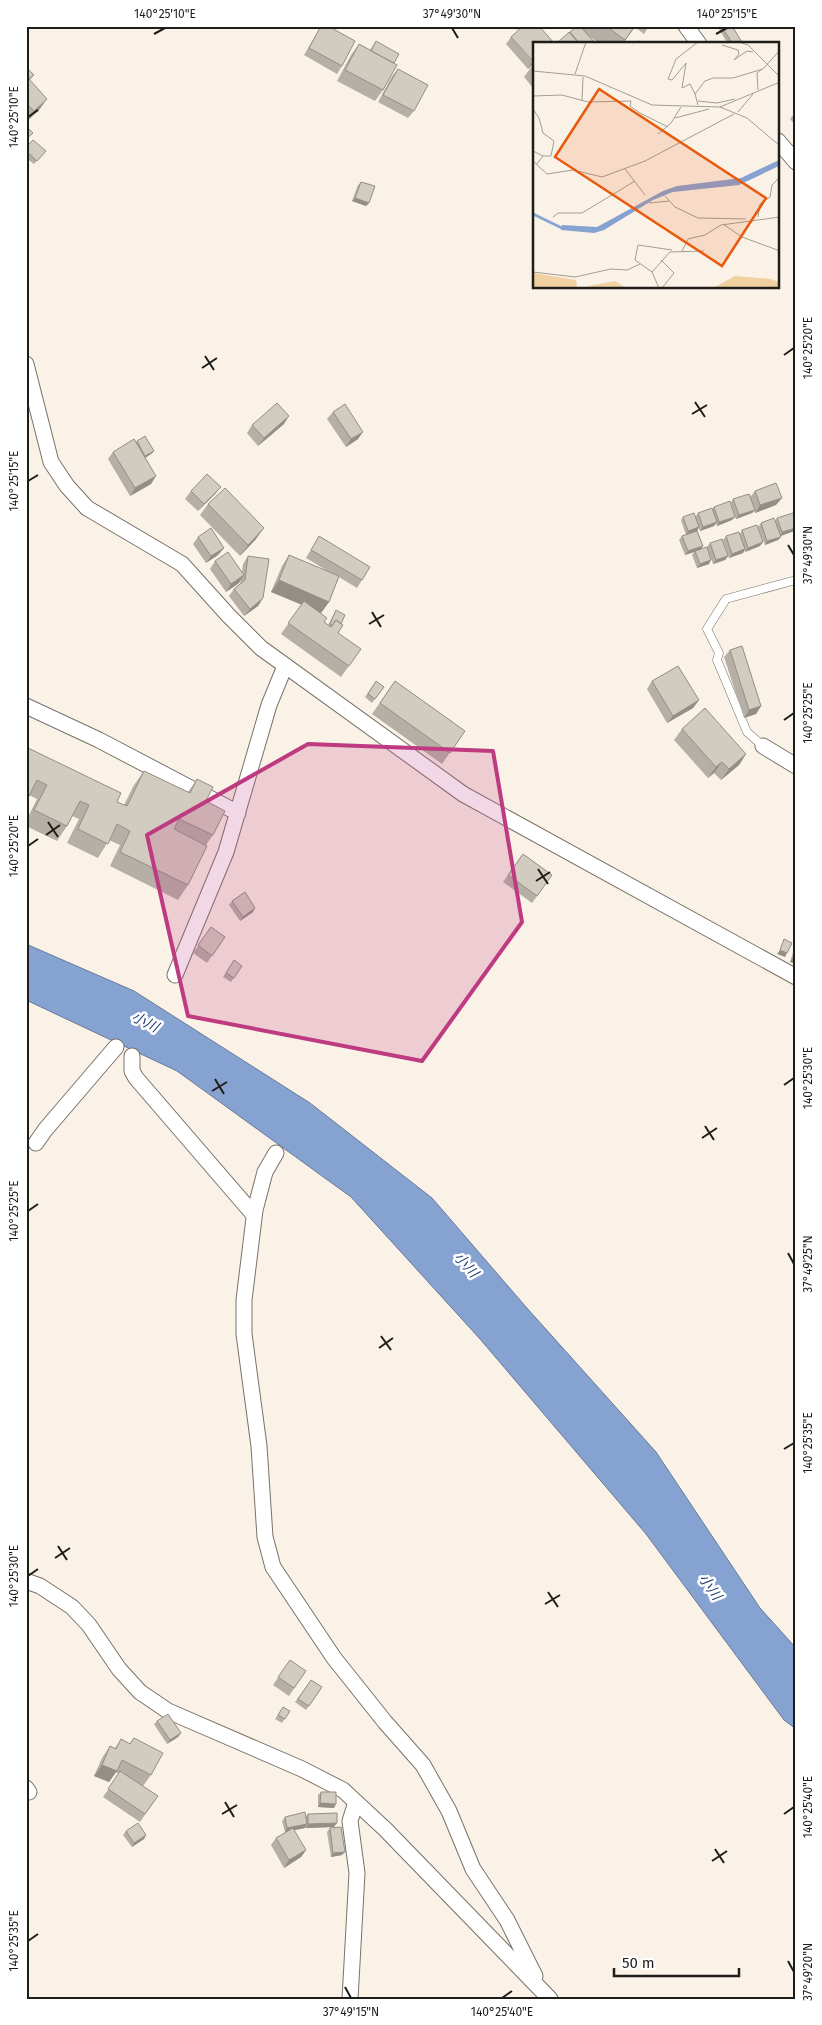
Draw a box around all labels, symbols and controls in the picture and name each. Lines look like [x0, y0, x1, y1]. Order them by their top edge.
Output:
text: 140°25'10"E [134, 7, 196, 21]
text: 37°49'30"N [423, 7, 481, 21]
text: 140°25'15"E [697, 7, 757, 21]
inset map [533, 42, 780, 289]
text: 140°25'10"E [7, 86, 21, 148]
text: 140°25'20"E [801, 317, 815, 379]
text: 140°25'15"E [7, 451, 21, 511]
text: 37°49'30"N [801, 526, 815, 584]
text: 140°25'25"E [801, 682, 815, 744]
text: 140°25'20"E [7, 815, 21, 877]
water label: 小川 [129, 1008, 163, 1037]
text: 140°25'30"E [801, 1047, 815, 1109]
text: 140°25'25"E [7, 1180, 21, 1242]
text: 37°49'25"N [801, 1235, 815, 1293]
water label: 小川 [450, 1249, 483, 1283]
text: 140°25'35"E [801, 1412, 815, 1474]
text: 140°25'30"E [7, 1545, 21, 1607]
water label: 小川 [695, 1571, 726, 1605]
text: 140°25'40"E [801, 1776, 815, 1838]
text: 140°25'35"E [7, 1910, 21, 1972]
text: 37°49'20"N [801, 1943, 815, 2001]
scale bar [614, 1945, 740, 1977]
text: 50 m [622, 1954, 655, 1972]
text: 37°49'15"N [323, 2005, 379, 2019]
text: 140°25'40"E [471, 2005, 533, 2019]

